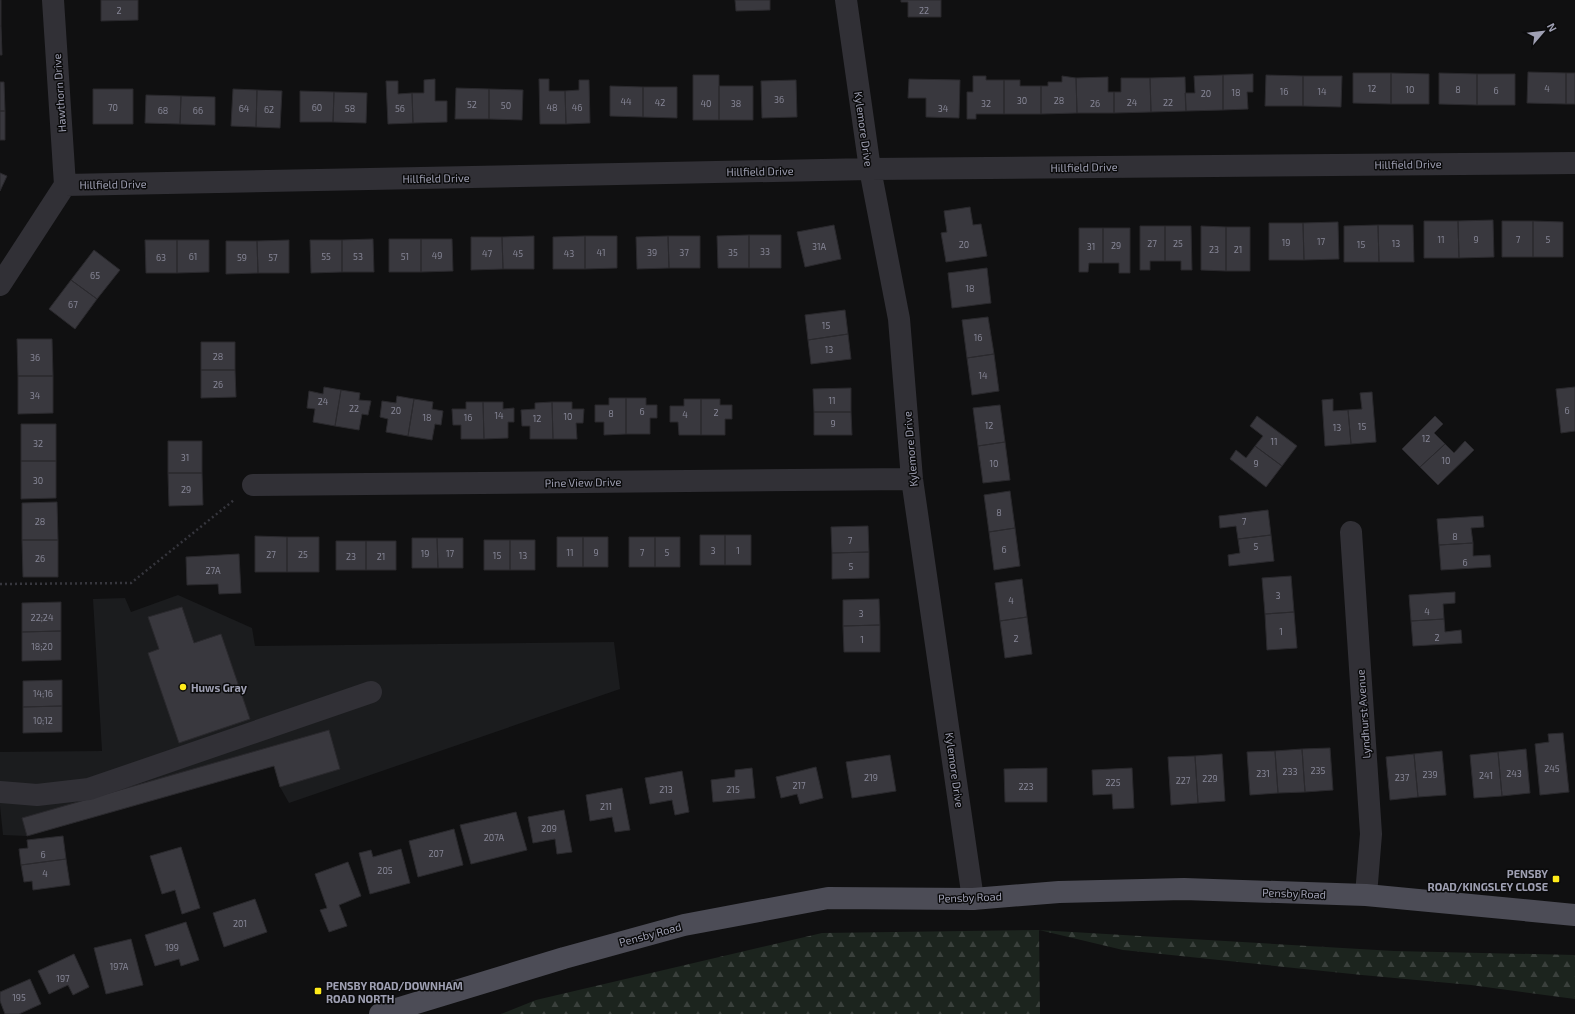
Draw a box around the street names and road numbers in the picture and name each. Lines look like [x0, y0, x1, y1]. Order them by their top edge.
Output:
street label: Hawthorn Drive [50, 53, 68, 133]
street label: Kylemore Drive [852, 91, 876, 168]
street label: Hillfield Drive [1374, 157, 1442, 171]
street label: Hillfield Drive [1050, 160, 1118, 174]
street label: Hillfield Drive [726, 164, 794, 178]
street label: Hillfield Drive [402, 171, 470, 185]
street label: Hillfield Drive [79, 177, 147, 191]
street label: Kylemore Drive [900, 411, 920, 487]
street label: Pine View Drive [545, 475, 621, 489]
street label: Lyndhurst Avenue [1353, 669, 1373, 759]
street label: Kylemore Drive [943, 732, 967, 809]
street label: Pensby Road [1262, 885, 1326, 901]
street label: Pensby Road [938, 889, 1002, 905]
street label: Pensby Road [617, 919, 683, 949]

